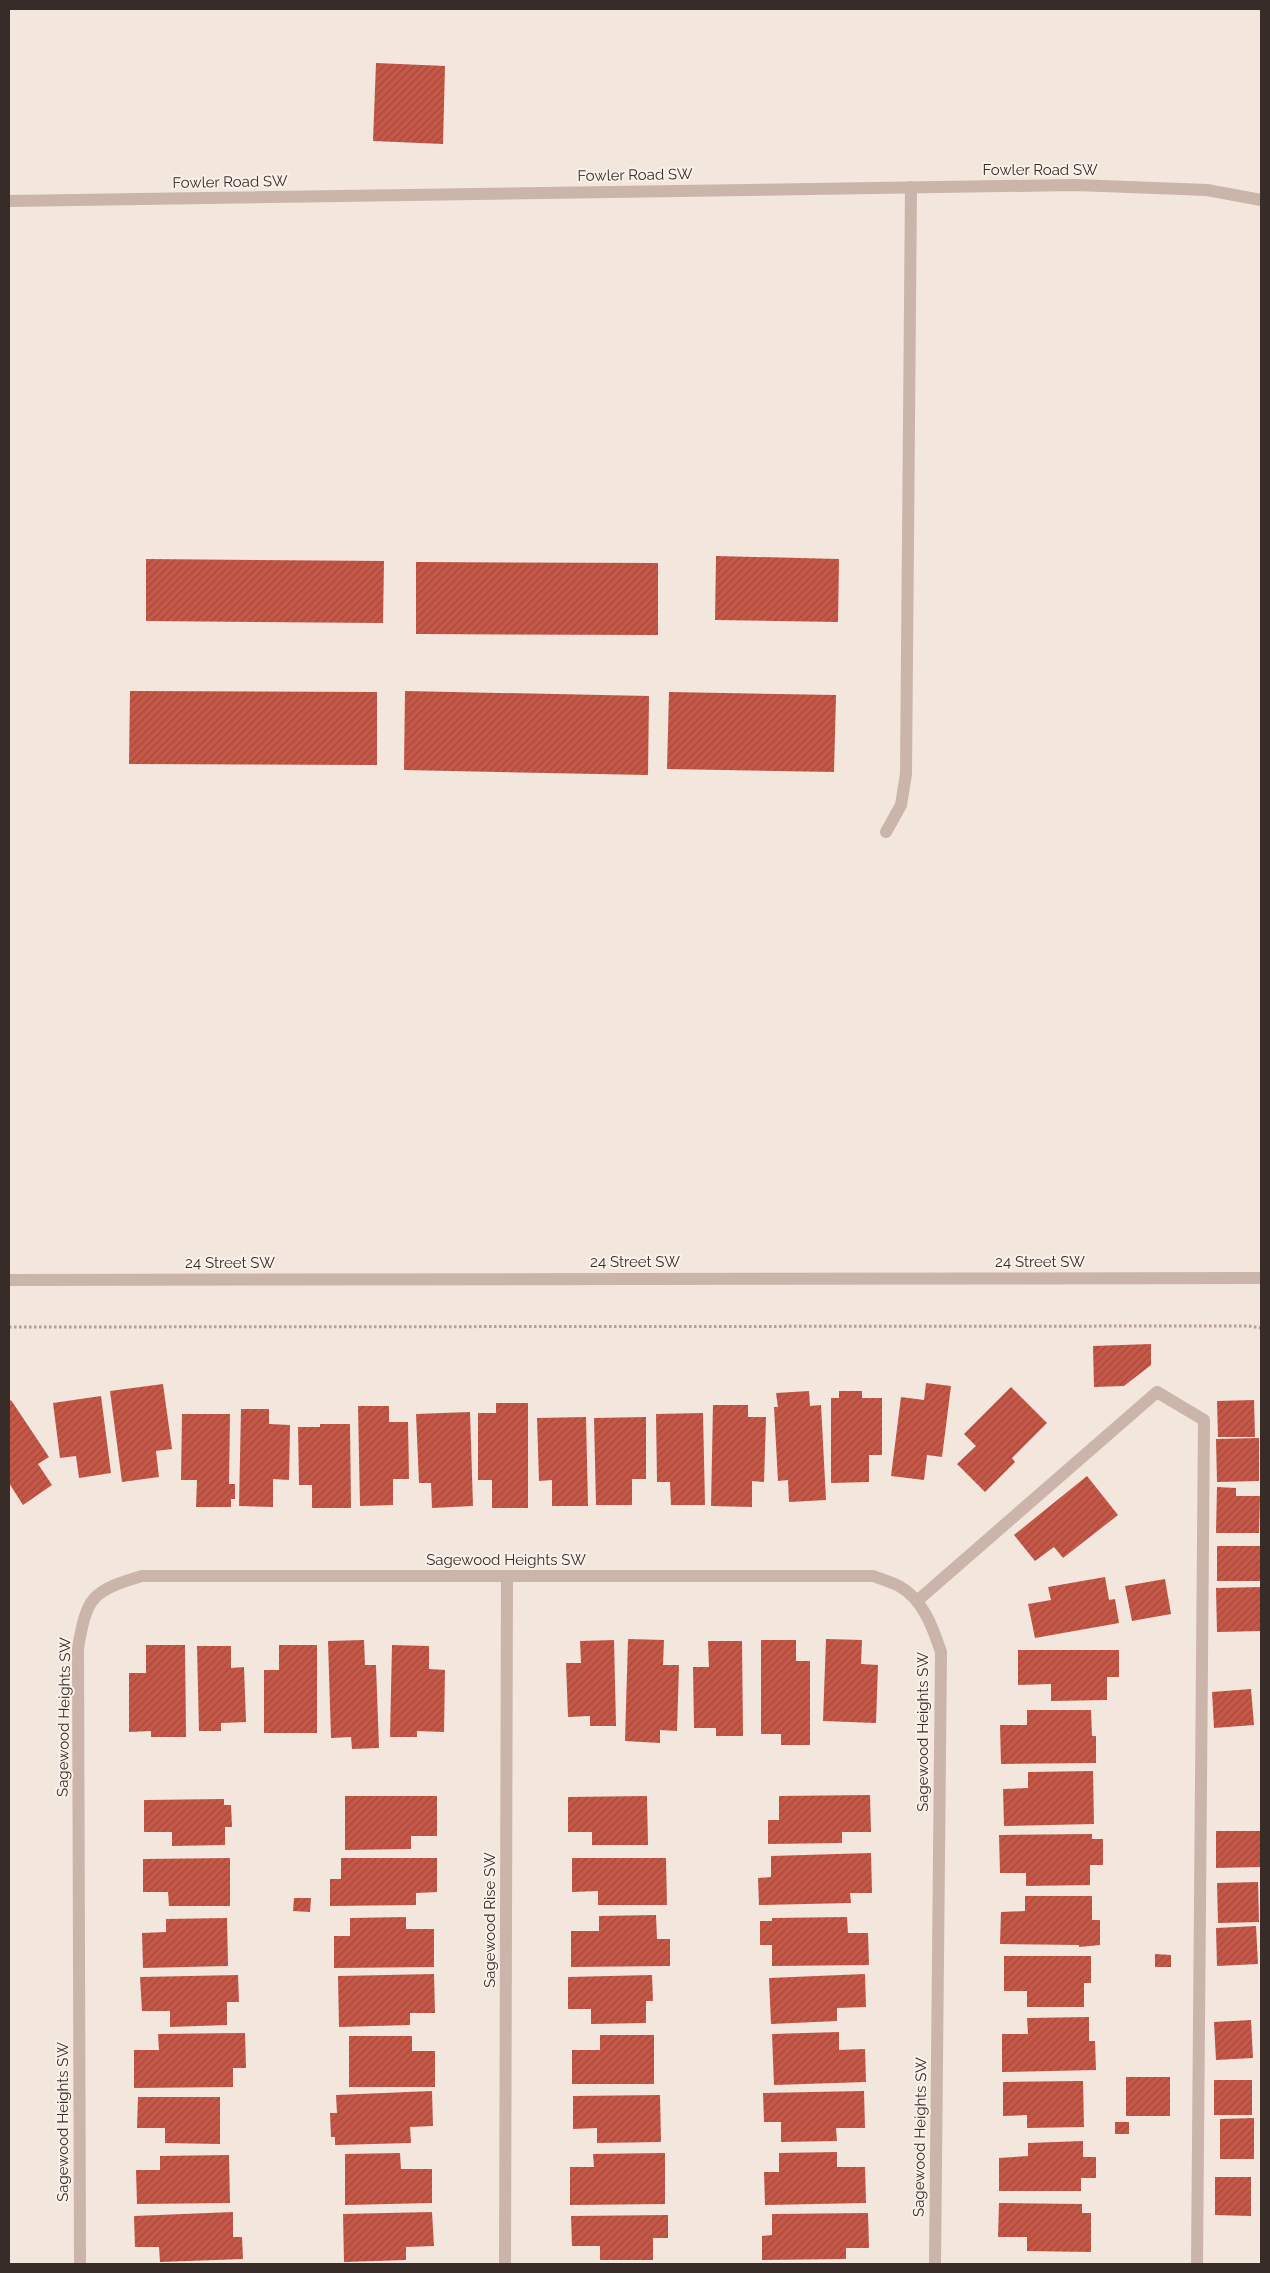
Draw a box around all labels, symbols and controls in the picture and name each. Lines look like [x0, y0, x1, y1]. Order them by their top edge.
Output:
street label: Fowler Road SW [982, 161, 1098, 179]
street label: Fowler Road SW [577, 165, 693, 185]
street label: Fowler Road SW [172, 172, 288, 192]
street label: 24 Street SW [590, 1253, 680, 1271]
street label: 24 Street SW [995, 1253, 1085, 1271]
street label: 24 Street SW [185, 1254, 275, 1272]
street label: Sagewood Heights SW [426, 1551, 586, 1569]
street label: Sagewood Heights SW [54, 1637, 74, 1797]
street label: Sagewood Heights SW [914, 1652, 932, 1812]
street label: Sagewood Rise SW [481, 1852, 499, 1988]
street label: Sagewood Heights SW [54, 2042, 72, 2202]
street label: Sagewood Heights SW [910, 2057, 930, 2217]

